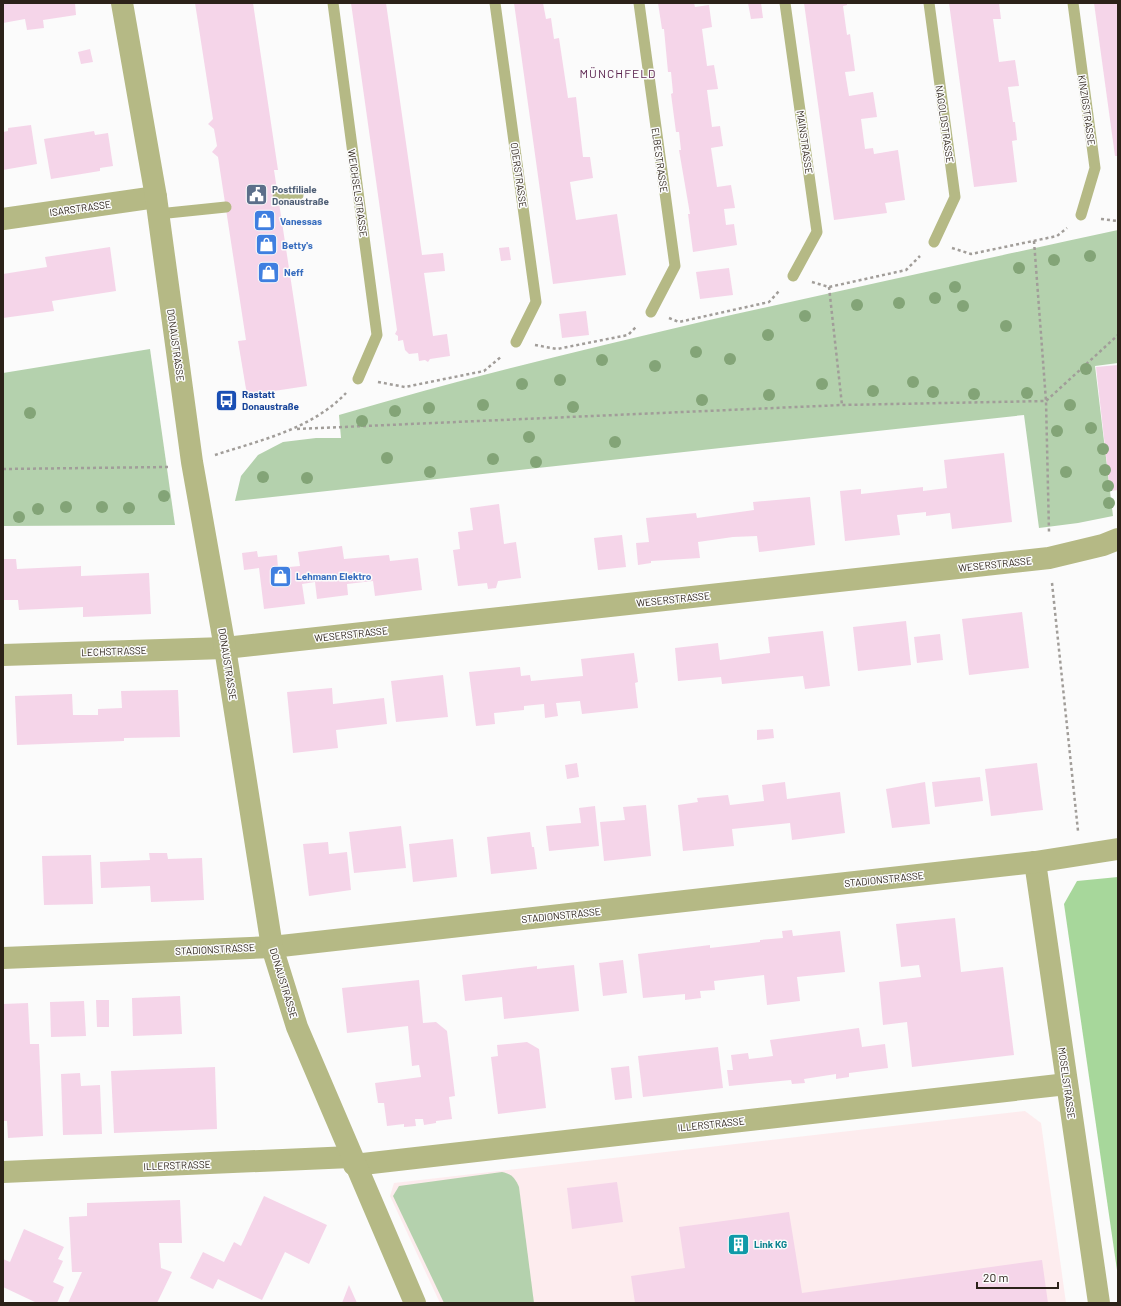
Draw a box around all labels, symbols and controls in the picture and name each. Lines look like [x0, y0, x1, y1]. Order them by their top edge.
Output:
district label: MÜNCHFELD [580, 66, 656, 80]
street label: KINZIGSTRASSE [1076, 74, 1098, 146]
street label: NAGOLDSTRASSE [934, 84, 956, 164]
street label: MAINSTRASSE [795, 110, 815, 174]
street label: ELBESTRASSE [650, 127, 670, 193]
street label: ODERSTRASSE [508, 142, 530, 208]
street label: WEICHSELSTRASSE [346, 148, 370, 238]
public building icon: Postfiliale Donaustraße [244, 182, 270, 208]
place label: Postfiliale Donaustraße [272, 183, 330, 207]
street label: ISARSTRASSE [49, 198, 111, 218]
shop icon: Vanessas [251, 208, 277, 234]
place label: Vanessas [280, 215, 322, 227]
shop icon: Betty's [254, 232, 280, 258]
place label: Betty's [282, 239, 313, 251]
shop icon: Neff [256, 259, 282, 285]
place label: Neff [284, 266, 304, 278]
street label: DONAUSTRASSE [165, 308, 187, 382]
bus stop icon: Rastatt Donaustraße [214, 387, 240, 413]
place label: Rastatt Donaustraße [242, 388, 300, 412]
street label: WESERSTRASSE [958, 554, 1032, 574]
shop icon: Lehmann Elektro [268, 563, 294, 589]
place label: Lehmann Elektro [296, 570, 372, 582]
street label: WESERSTRASSE [636, 589, 710, 609]
street label: WESERSTRASSE [314, 624, 388, 644]
street label: DONAUSTRASSE [216, 627, 240, 701]
street label: LECHSTRASSE [81, 644, 147, 658]
street label: STADIONSTRASSE [844, 869, 924, 889]
street label: STADIONSTRASSE [521, 905, 601, 925]
street label: STADIONSTRASSE [175, 941, 255, 957]
street label: DONAUSTRASSE [268, 946, 300, 1020]
street label: MOSELSTRASSE [1056, 1046, 1078, 1120]
street label: ILLERSTRASSE [677, 1115, 745, 1133]
street label: ILLERSTRASSE [143, 1158, 211, 1172]
building icon: Link KG [725, 1231, 751, 1257]
place label: Link KG [754, 1238, 787, 1250]
scale bar [977, 1264, 1058, 1290]
text: 20 m [983, 1270, 1009, 1284]

